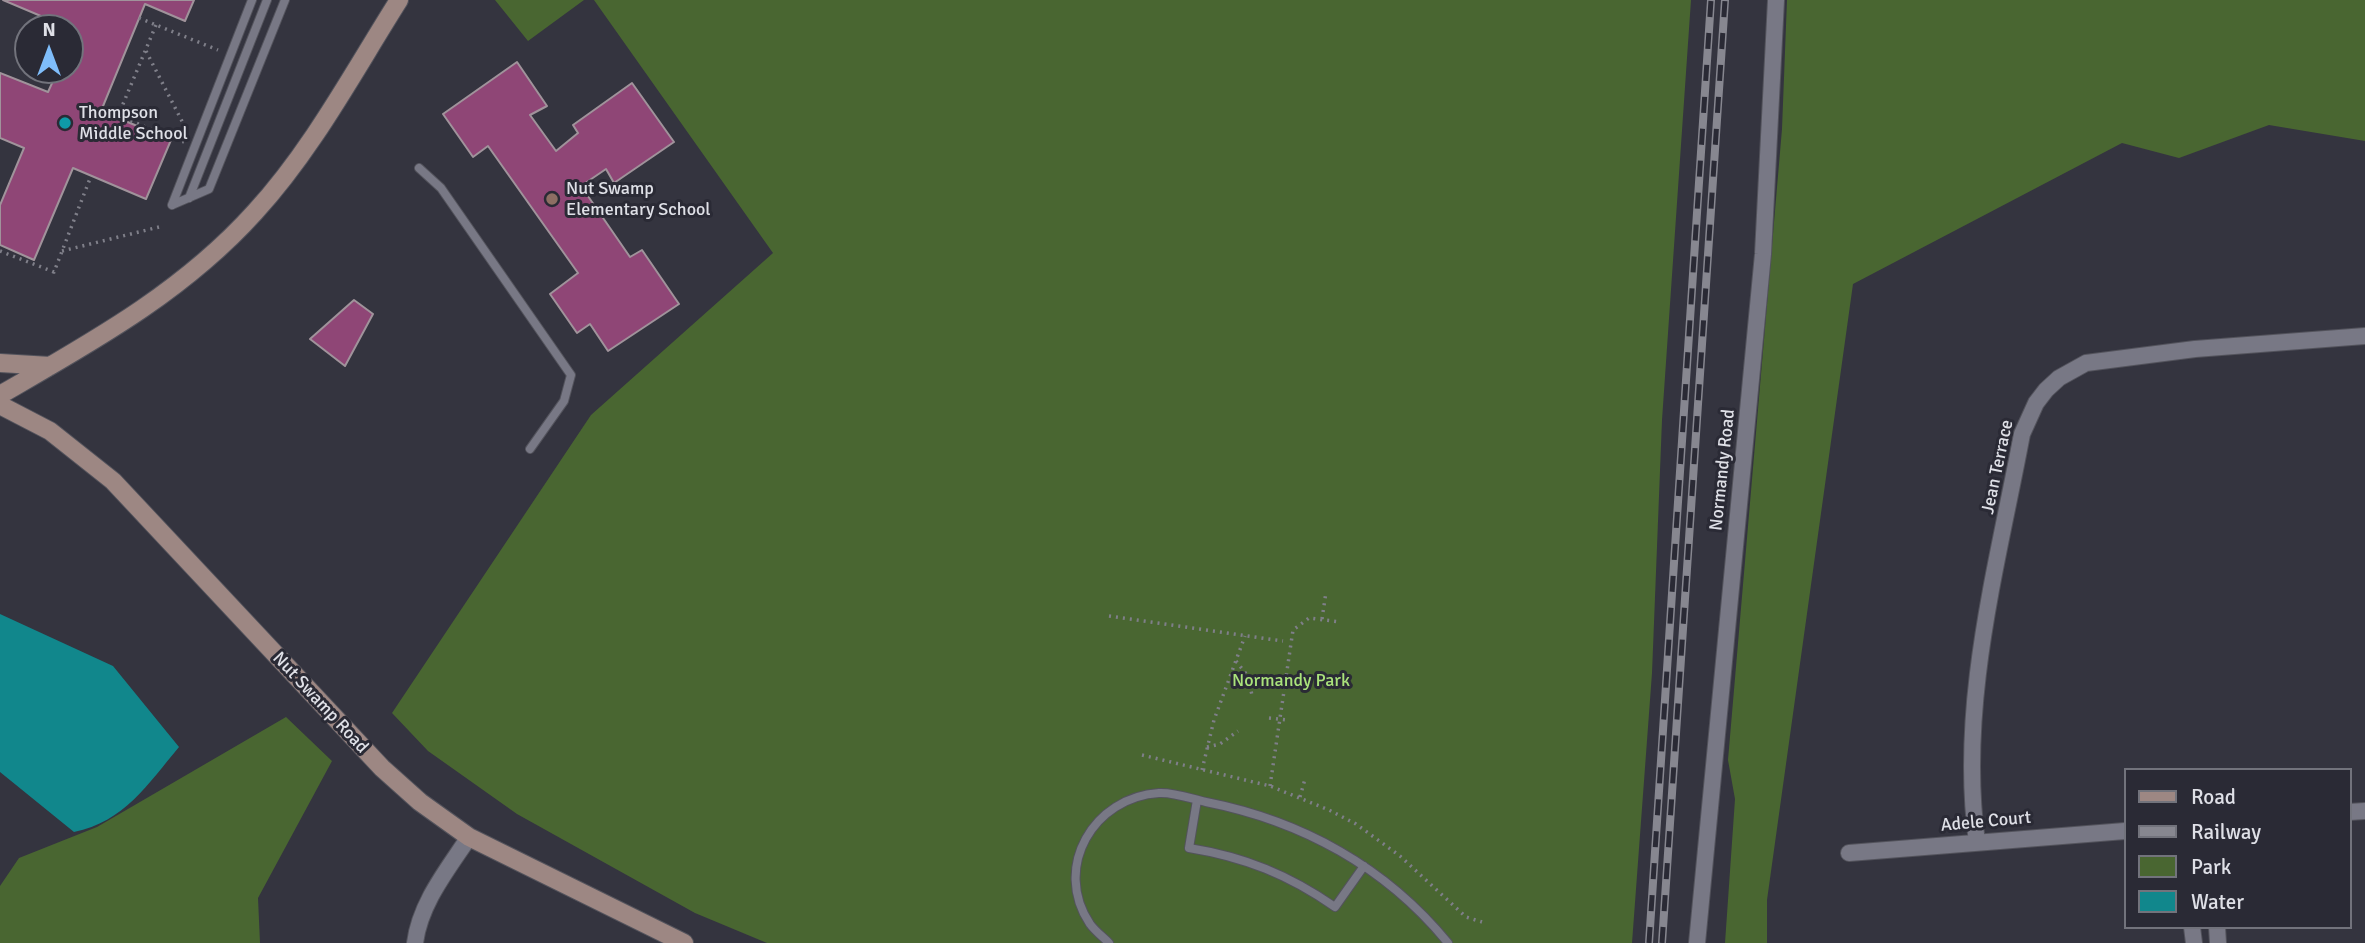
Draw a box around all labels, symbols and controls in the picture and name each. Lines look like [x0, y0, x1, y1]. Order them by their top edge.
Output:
north arrow [14, 14, 84, 84]
text: N [42, 18, 56, 42]
place label: Thompson Middle School [79, 102, 188, 144]
marker: Thompson Middle School [57, 115, 73, 131]
place label: Nut Swamp Elementary School [566, 178, 711, 220]
marker: Nut Swamp Elementary School [544, 191, 560, 207]
street label: Normandy Road [1706, 408, 1740, 532]
street label: Jean Terrace [1977, 418, 2019, 516]
street label: Nut Swamp Road [268, 648, 372, 758]
park label: Normandy Park [1232, 670, 1350, 692]
legend [2124, 768, 2351, 929]
text: Road [2191, 784, 2236, 810]
street label: Adele Court [1940, 807, 2032, 837]
text: Railway [2191, 819, 2261, 845]
text: Park [2191, 854, 2231, 880]
text: Water [2191, 889, 2244, 915]

